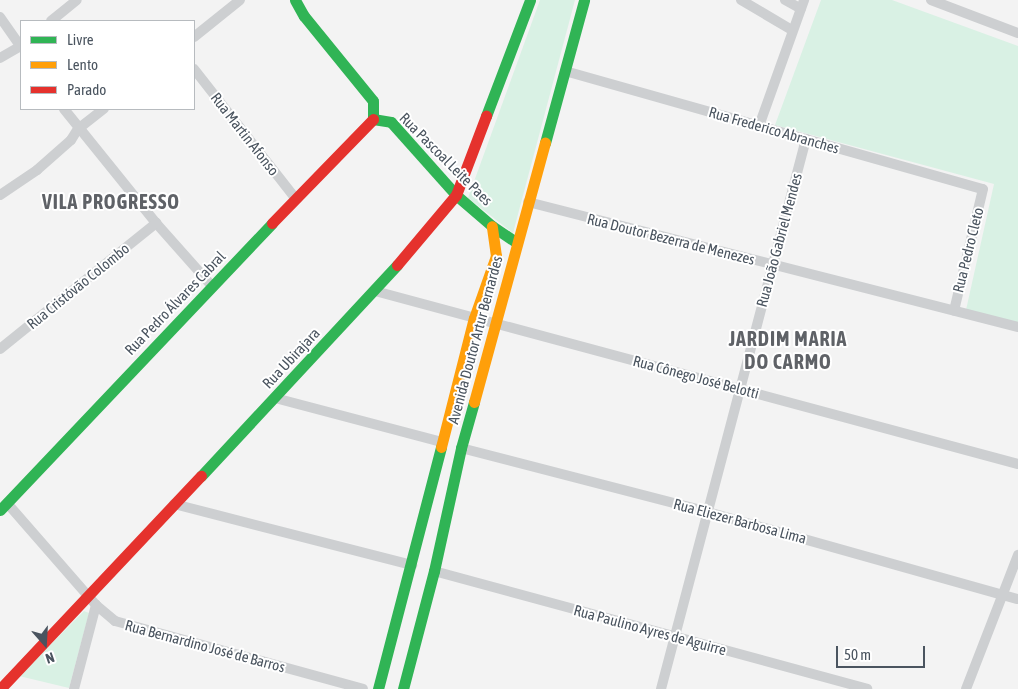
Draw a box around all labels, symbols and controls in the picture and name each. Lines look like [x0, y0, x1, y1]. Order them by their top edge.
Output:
legend [20, 20, 195, 110]
text: Livre [67, 31, 94, 48]
text: Lento [67, 56, 98, 73]
text: Parado [67, 81, 106, 98]
street label: Rua Martin Afonso [207, 89, 283, 179]
street label: Rua Frederico Abranches [707, 103, 841, 157]
street label: Rua Pascoal Leite Paes [396, 109, 496, 209]
street label: Rua João Gabriel Mendes [752, 171, 806, 309]
district label: VILA PROGRESSO [40, 189, 182, 213]
street label: Rua Pedro Cleto [949, 206, 987, 294]
street label: Rua Doutor Bezerra de Menezes [585, 209, 757, 269]
street label: Rua Cristóvão Colombo [23, 239, 133, 333]
street label: Rua Pedro Álvares Cabral [121, 247, 229, 359]
street label: Avenida Doutor Artur Bernardes [444, 254, 506, 426]
street label: Rua Ubirajara [259, 324, 323, 392]
district label: JARDIM MARIA DO CARMO [727, 326, 849, 373]
street label: Rua Cônego José Belotti [631, 352, 761, 402]
street label: Rua Eliezer Barbosa Lima [672, 495, 808, 547]
street label: Rua Paulino Ayres de Aguirre [572, 601, 728, 659]
street label: Rua Bernardino José de Barros [123, 616, 287, 676]
north arrow [20, 619, 70, 669]
scale bar [838, 636, 927, 668]
text: 50 m [844, 646, 871, 663]
text: N [43, 649, 56, 667]

